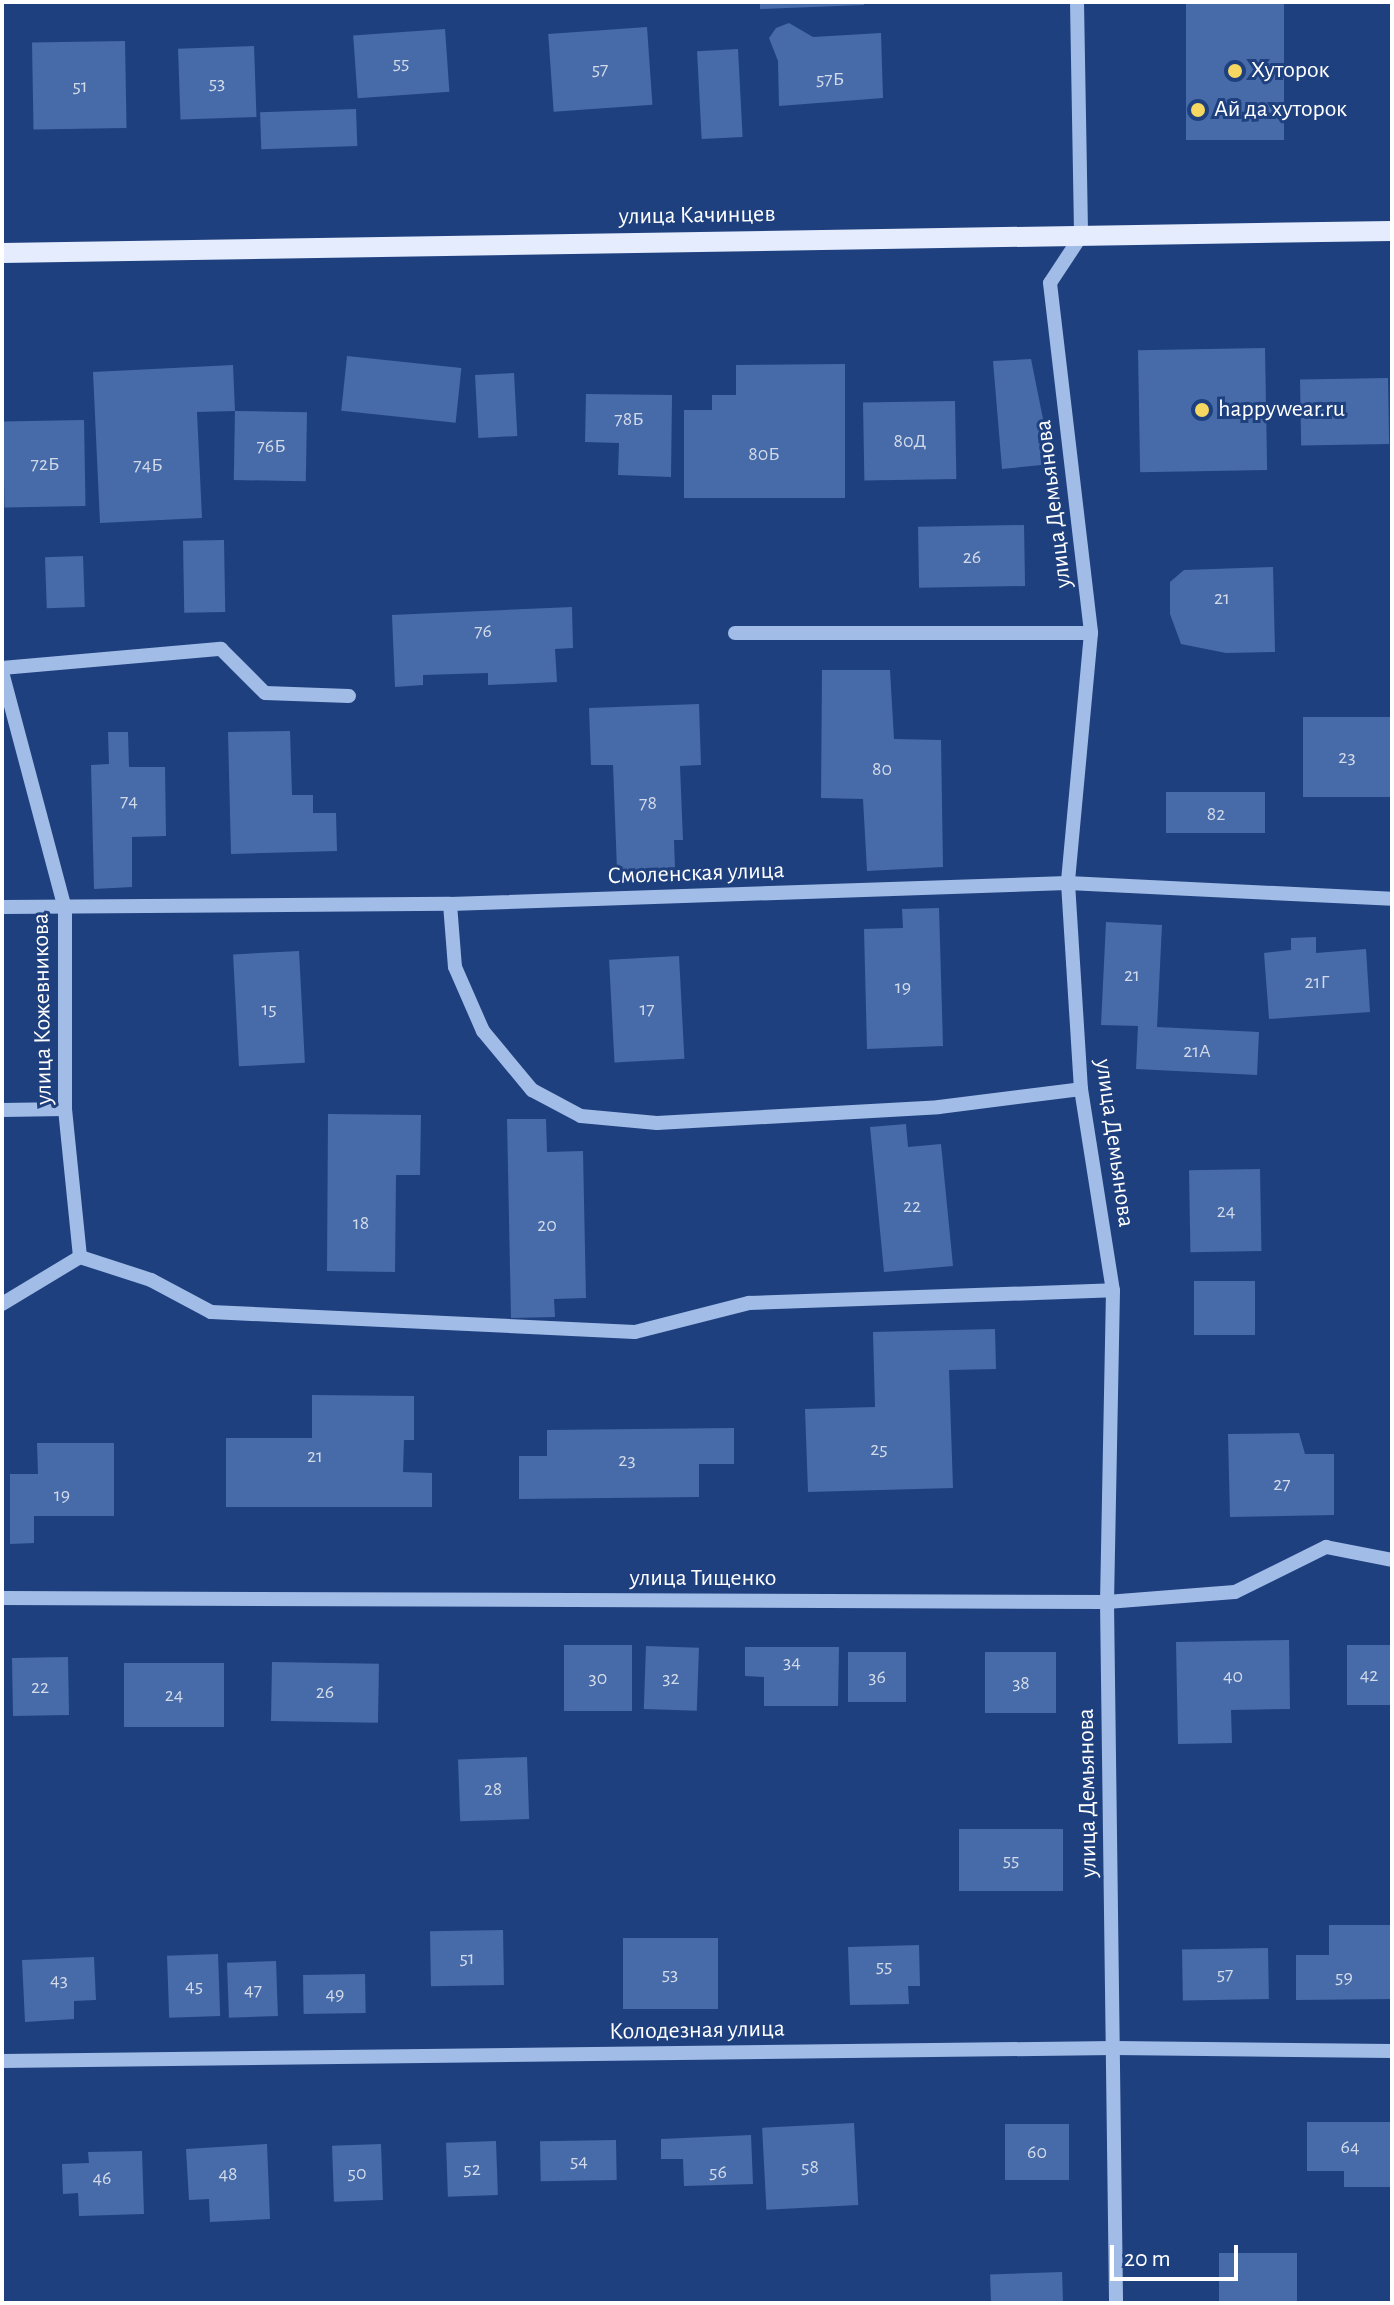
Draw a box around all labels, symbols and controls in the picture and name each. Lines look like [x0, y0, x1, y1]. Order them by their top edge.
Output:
house number: 55 [393, 51, 409, 75]
house number: 57 [592, 57, 608, 81]
place label: Хуторок [1251, 57, 1329, 85]
marker: Хуторок [1226, 62, 1244, 80]
house number: 57Б [816, 67, 844, 91]
house number: 53 [209, 71, 225, 95]
house number: 51 [72, 74, 88, 98]
place label: Ай да хуторок [1214, 96, 1347, 124]
marker: Ай да хуторок [1189, 101, 1207, 119]
street label: улица Качинцев [618, 200, 776, 232]
place label: happywear.ru [1218, 396, 1345, 424]
marker: happywear.ru [1193, 401, 1211, 419]
house number: 78Б [614, 407, 644, 431]
street label: улица Демьянова [1029, 418, 1079, 590]
house number: 80Д [893, 429, 927, 453]
house number: 76Б [256, 434, 286, 458]
house number: 80Б [748, 442, 780, 466]
house number: 72Б [31, 452, 59, 476]
house number: 74Б [133, 453, 163, 477]
house number: 26 [963, 545, 981, 569]
house number: 21 [1214, 586, 1230, 610]
house number: 76 [474, 619, 492, 643]
house number: 23 [1338, 745, 1356, 769]
house number: 80 [872, 757, 892, 781]
house number: 74 [120, 789, 138, 813]
house number: 78 [639, 791, 657, 815]
house number: 82 [1207, 802, 1225, 826]
street label: Смоленская улица [607, 857, 785, 891]
street label: улица Кожевникова [27, 913, 59, 1105]
house number: 21 [1124, 963, 1140, 987]
house number: 21Г [1305, 970, 1329, 994]
house number: 19 [895, 975, 911, 999]
house number: 15 [261, 997, 277, 1021]
house number: 17 [639, 997, 655, 1021]
house number: 21А [1183, 1039, 1211, 1063]
street label: улица Демьянова [1088, 1057, 1140, 1229]
house number: 22 [903, 1194, 921, 1218]
house number: 24 [1217, 1199, 1235, 1223]
house number: 18 [353, 1211, 369, 1235]
house number: 20 [537, 1213, 557, 1237]
house number: 25 [870, 1437, 888, 1461]
house number: 21 [307, 1444, 323, 1468]
house number: 23 [618, 1448, 636, 1472]
house number: 27 [1273, 1472, 1291, 1496]
house number: 19 [54, 1483, 70, 1507]
street label: улица Тищенко [630, 1565, 776, 1593]
house number: 34 [783, 1650, 801, 1674]
house number: 42 [1360, 1663, 1378, 1687]
house number: 40 [1223, 1664, 1243, 1688]
house number: 36 [868, 1665, 886, 1689]
house number: 30 [589, 1666, 607, 1690]
house number: 32 [662, 1666, 680, 1690]
house number: 38 [1012, 1671, 1030, 1695]
house number: 22 [31, 1675, 49, 1699]
house number: 26 [316, 1680, 334, 1704]
house number: 24 [165, 1683, 183, 1707]
street label: улица Демьянова [1072, 1708, 1104, 1878]
house number: 28 [484, 1777, 502, 1801]
house number: 55 [1003, 1848, 1019, 1872]
house number: 51 [459, 1946, 475, 1970]
house number: 55 [876, 1954, 892, 1978]
house number: 53 [662, 1962, 678, 1986]
house number: 57 [1217, 1962, 1233, 1986]
house number: 59 [1335, 1965, 1353, 1989]
house number: 43 [50, 1968, 68, 1992]
house number: 45 [185, 1974, 203, 1998]
house number: 47 [244, 1978, 262, 2002]
house number: 49 [325, 1982, 345, 2006]
street label: Колодезная улица [609, 2015, 785, 2047]
house number: 64 [1340, 2135, 1360, 2159]
house number: 60 [1027, 2140, 1047, 2164]
house number: 54 [570, 2149, 588, 2173]
house number: 58 [801, 2155, 819, 2179]
house number: 52 [463, 2157, 481, 2181]
house number: 56 [709, 2160, 727, 2184]
house number: 50 [348, 2161, 366, 2185]
house number: 48 [218, 2162, 238, 2186]
house number: 46 [92, 2166, 112, 2190]
scale bar [1114, 2229, 1242, 2279]
text: 20 m [1124, 2247, 1171, 2271]

